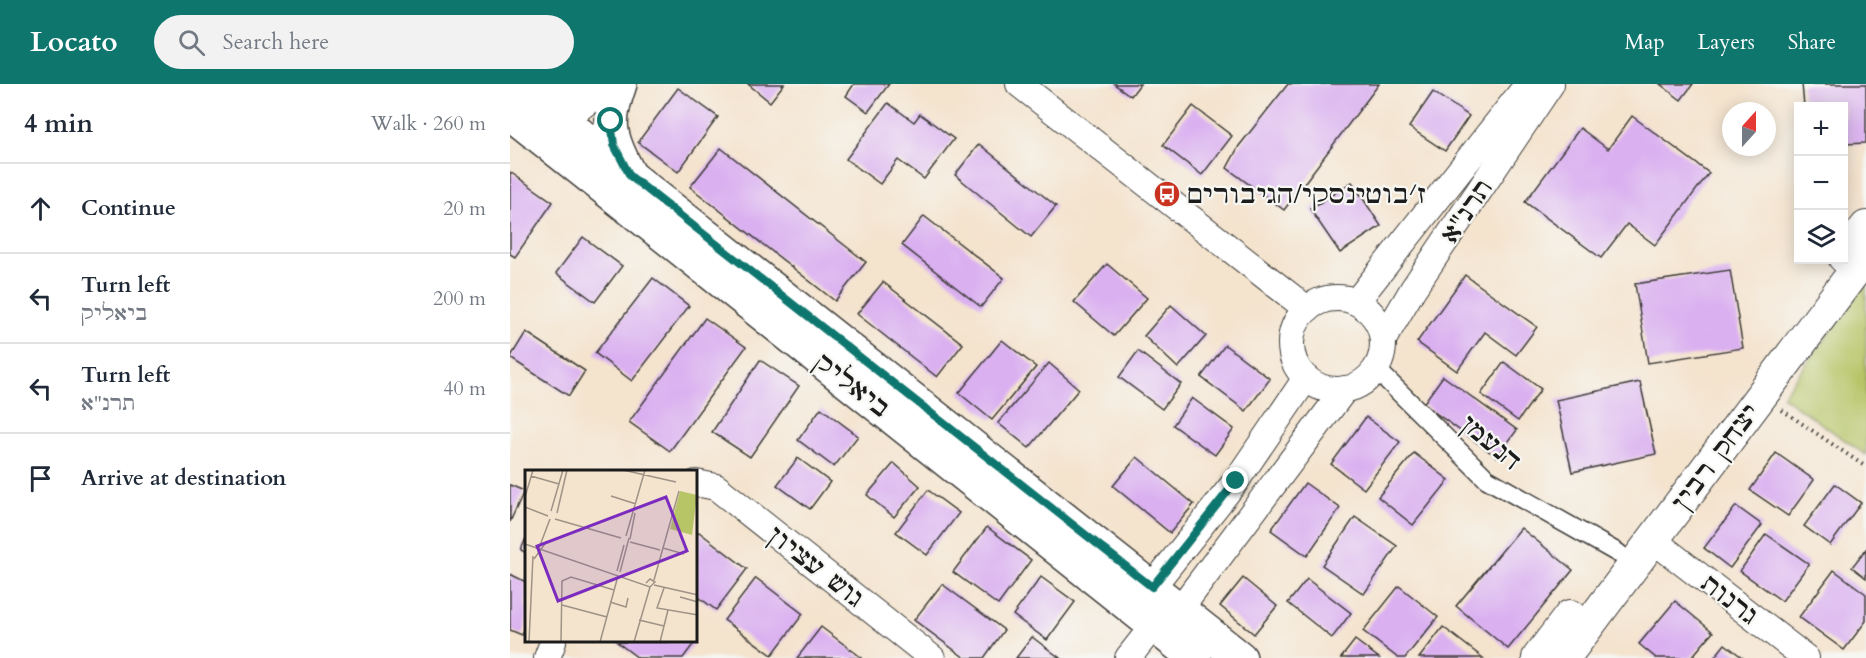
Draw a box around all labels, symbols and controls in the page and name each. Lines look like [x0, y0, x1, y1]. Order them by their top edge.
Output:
search box [154, 15, 574, 69]
text: Locato [30, 23, 118, 61]
icon: search [175, 26, 208, 59]
text: Search here [223, 27, 329, 57]
text: Map [1625, 28, 1665, 57]
text: Layers [1698, 28, 1755, 57]
text: Share [1788, 28, 1836, 57]
north arrow [1722, 102, 1776, 156]
map controls [1794, 102, 1848, 264]
button: + [1794, 102, 1848, 156]
text: 4 min [24, 106, 93, 141]
route start [597, 107, 623, 133]
text: Walk · 260 m [371, 110, 486, 137]
button: − [1794, 156, 1848, 210]
street label: תרנ"א [1432, 172, 1501, 250]
place label: ז׳בוטינסקי/הגיבורים [1186, 177, 1427, 212]
bus stop icon: ז׳בוטינסקי/הגיבורים [1152, 179, 1182, 209]
icon: ahead [24, 192, 57, 225]
text: Continue [81, 193, 176, 223]
text: 20 m [443, 195, 486, 222]
button: layers [1794, 210, 1848, 264]
text: Turn left [81, 270, 170, 300]
icon: left [24, 282, 57, 315]
text: 200 m [433, 285, 486, 312]
text: ביאליק [81, 300, 148, 327]
street label: ביאליק [808, 345, 898, 426]
text: Turn left [81, 360, 170, 390]
icon: left [24, 372, 57, 405]
text: 40 m [443, 375, 486, 402]
text: תרנ"א [81, 390, 135, 417]
street label: יצחק רבין [1663, 396, 1767, 518]
street label: הנעמן [1453, 406, 1529, 478]
icon: arrive [24, 462, 57, 495]
text: Arrive at destination [81, 463, 286, 493]
route end [1222, 467, 1248, 493]
inset map [525, 470, 698, 643]
street label: גוש עציון [760, 517, 871, 615]
street label: גרנות [1694, 566, 1766, 633]

